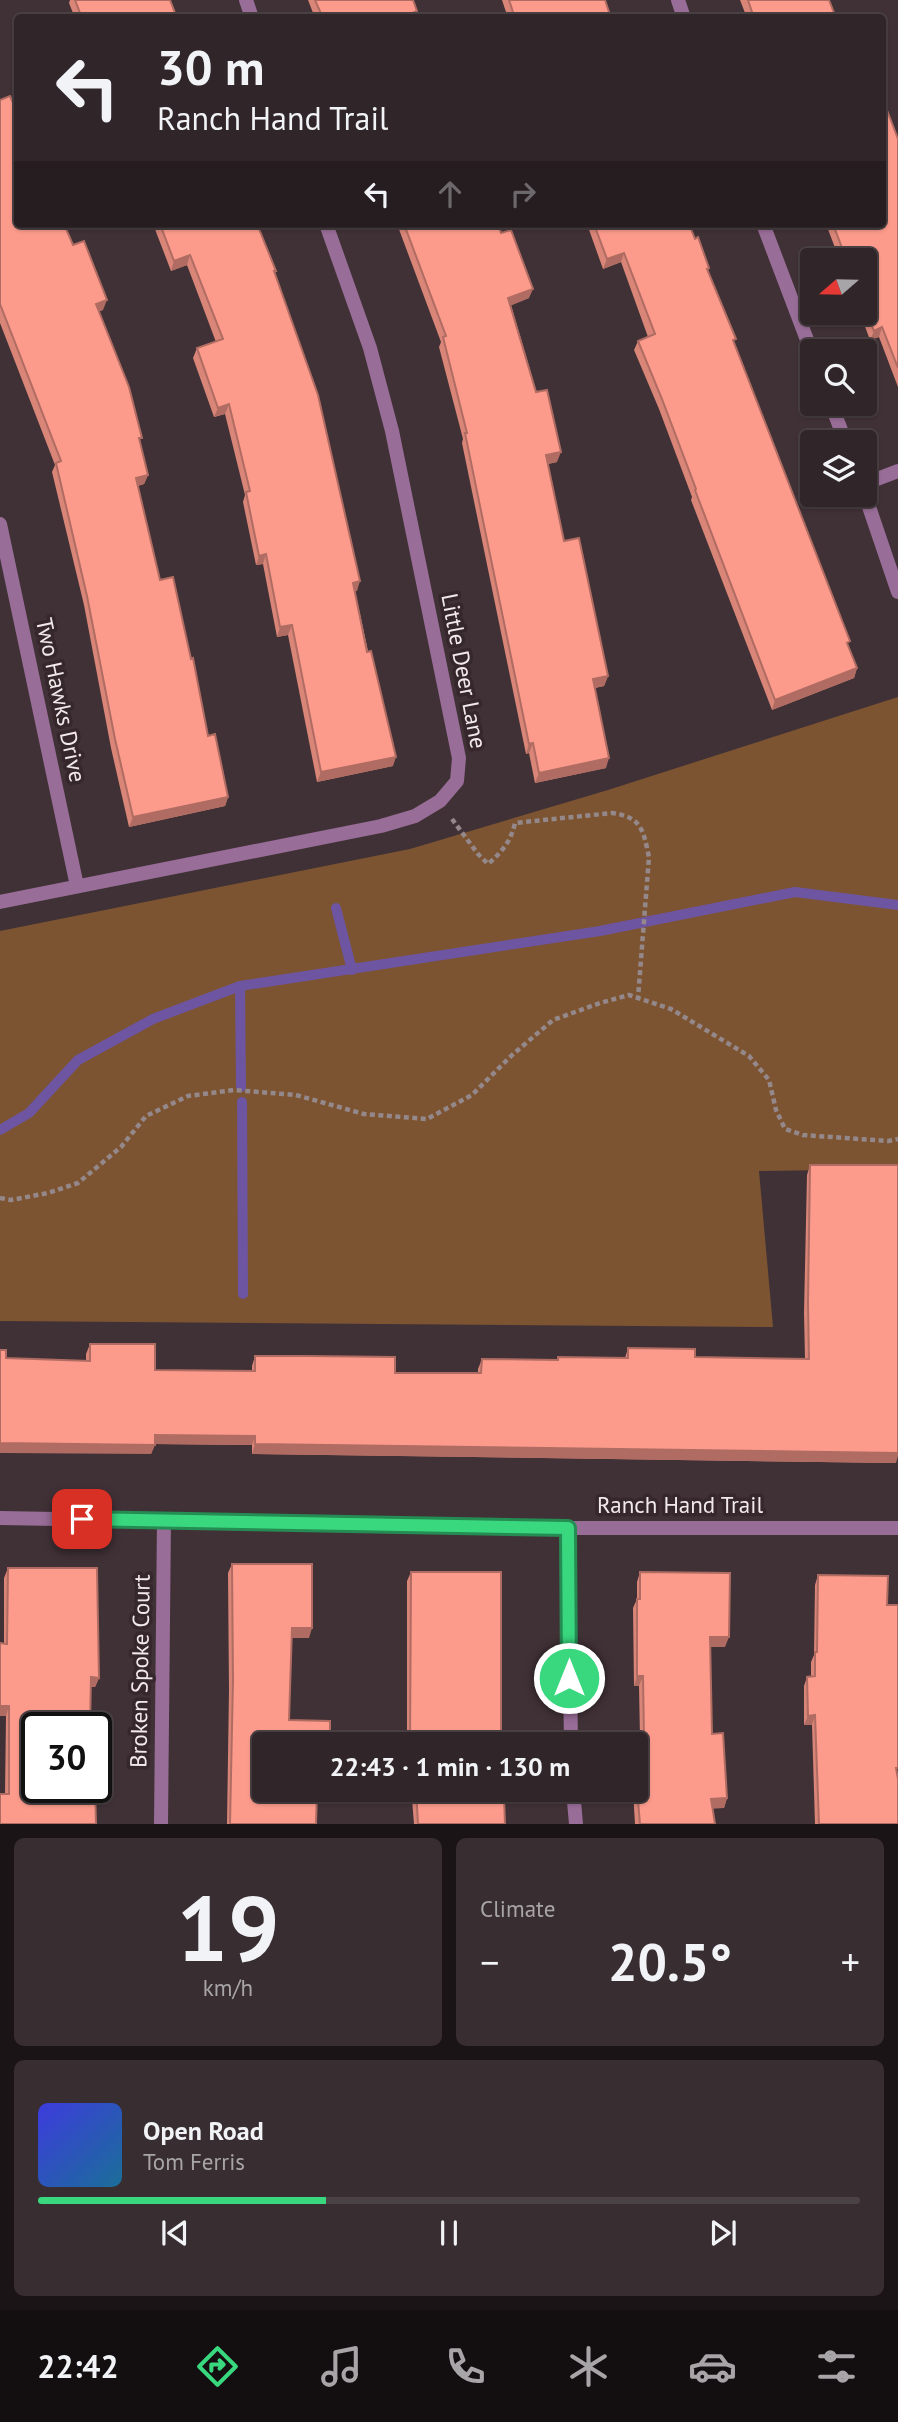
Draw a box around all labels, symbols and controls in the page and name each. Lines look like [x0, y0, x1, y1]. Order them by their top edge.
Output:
text: 30 m [157, 35, 264, 99]
icon: left [42, 42, 133, 133]
text: Ranch Hand Trail [157, 97, 388, 139]
icon: left [358, 175, 396, 213]
icon: ahead [431, 175, 469, 213]
icon: right [504, 175, 542, 213]
north arrow [800, 248, 877, 326]
map controls [800, 248, 877, 507]
button: search [800, 339, 877, 416]
button: layers [800, 430, 877, 507]
street label: Little Deer Lane [435, 591, 494, 751]
street label: Two Hawks Drive [30, 615, 93, 785]
pin [52, 1489, 112, 1549]
street label: Ranch Hand Trail [597, 1490, 763, 1519]
icon: arrive [63, 1500, 101, 1538]
street label: Broken Spoke Court [123, 1574, 156, 1768]
position arrow [532, 1641, 606, 1715]
speed limit sign: 30 [21, 1712, 112, 1803]
text: 22:43 · 1 min · 130 m [330, 1750, 570, 1783]
text: 19 [176, 1868, 280, 1986]
text: Climate [480, 1894, 555, 1923]
text: 20.5° [608, 1928, 732, 1995]
text: − [480, 1937, 499, 1986]
text: + [841, 1937, 860, 1986]
text: km/h [203, 1973, 253, 2002]
text: Open Road [143, 2114, 264, 2147]
text: Tom Ferris [143, 2147, 245, 2176]
icon: previous [156, 2214, 194, 2252]
icon: pause [430, 2214, 468, 2252]
icon: next [704, 2214, 742, 2252]
icon: directions [193, 2342, 242, 2391]
icon: music [317, 2342, 366, 2391]
icon: phone [441, 2342, 490, 2391]
icon: climate [564, 2342, 613, 2391]
icon: car [688, 2342, 737, 2391]
icon: filters [812, 2342, 861, 2391]
text: 22:42 [37, 2345, 119, 2387]

